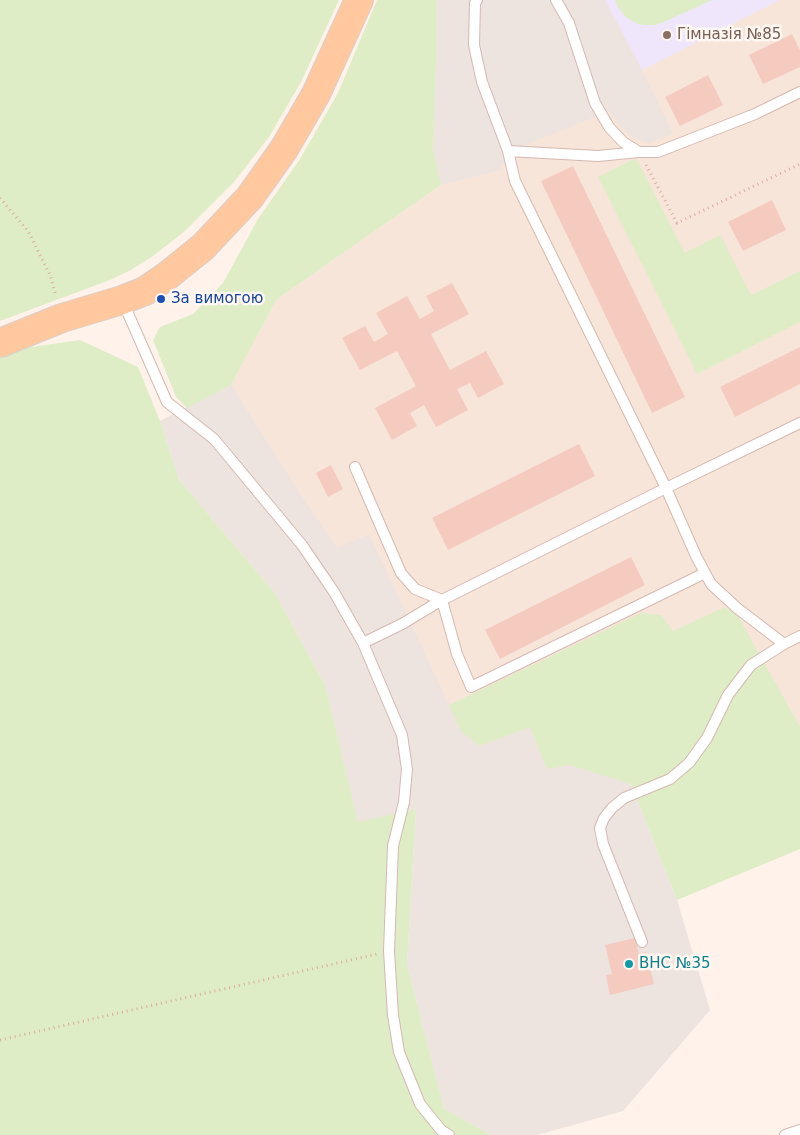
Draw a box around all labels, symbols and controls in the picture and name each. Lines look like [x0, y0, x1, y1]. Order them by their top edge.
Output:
place label: Гімназія №85 [677, 26, 781, 44]
marker: Гімназія №85 [661, 29, 673, 41]
place label: За вимогою [171, 290, 263, 308]
marker: За вимогою [155, 293, 167, 305]
place label: ВНС №35 [639, 955, 710, 973]
marker: ВНС №35 [623, 958, 635, 970]

